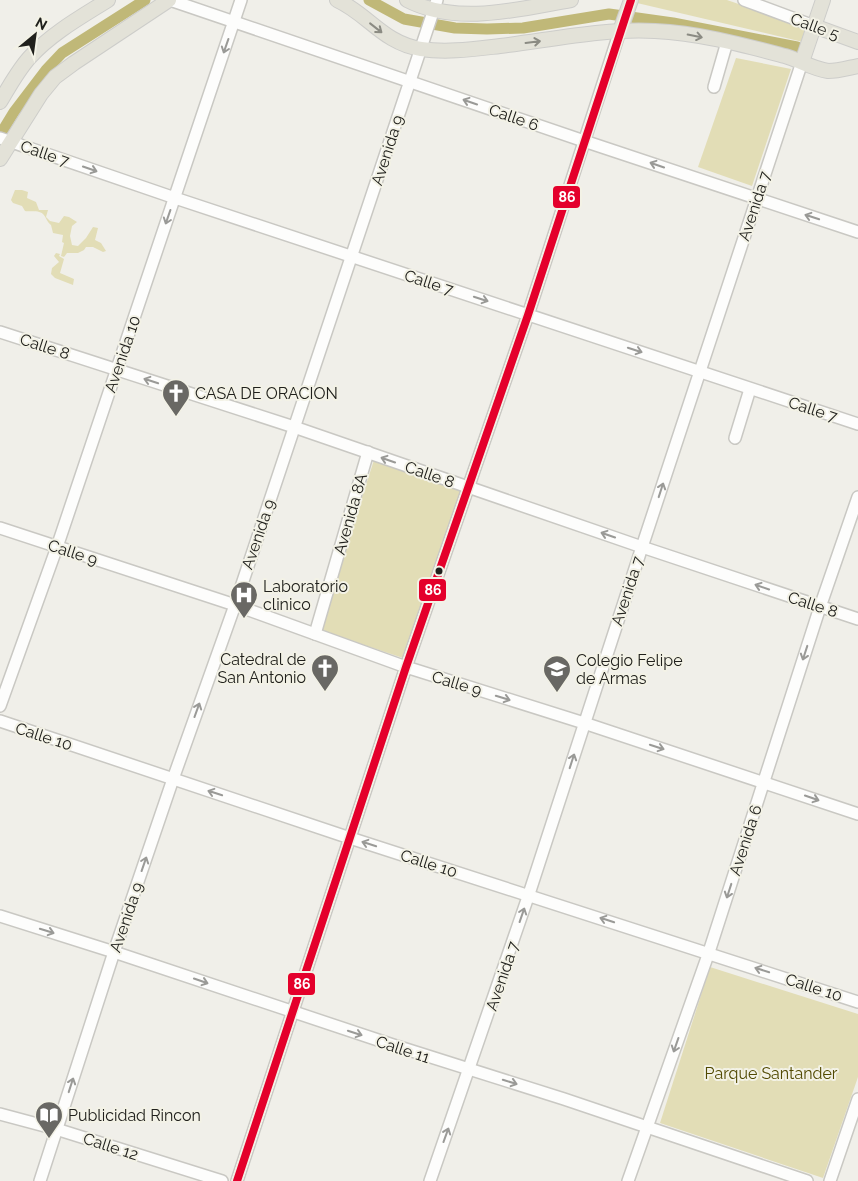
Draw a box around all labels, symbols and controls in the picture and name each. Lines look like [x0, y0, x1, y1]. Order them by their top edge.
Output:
street label: Calle 5 [788, 9, 842, 44]
north arrow [10, 10, 60, 60]
text: N [33, 14, 50, 33]
one-way arrow [370, 23, 383, 34]
one-way arrow [686, 32, 702, 41]
one-way arrow [525, 37, 541, 47]
one-way arrow [221, 38, 230, 54]
one-way arrow [463, 97, 479, 106]
street label: Calle 6 [486, 100, 541, 135]
street label: Avenida 9 [367, 113, 408, 188]
street label: Calle 7 [18, 136, 72, 171]
one-way arrow [650, 160, 666, 170]
one-way arrow [81, 165, 97, 174]
street label: Avenida 7 [734, 169, 775, 243]
line badge: 86 [552, 185, 581, 209]
text: 86 [559, 189, 575, 205]
one-way arrow [163, 209, 172, 224]
one-way arrow [804, 211, 820, 221]
street label: Calle 7 [402, 266, 456, 299]
one-way arrow [472, 295, 488, 304]
street label: Avenida 10 [100, 313, 145, 395]
street label: Calle 8 [17, 330, 72, 363]
one-way arrow [627, 346, 643, 356]
one-way arrow [143, 375, 159, 385]
church icon: CASA DE ORACION [161, 378, 191, 417]
place label: CASA DE ORACION [195, 384, 338, 403]
street label: Calle 7 [786, 393, 840, 426]
one-way arrow [380, 454, 396, 464]
street label: Calle 8 [402, 457, 457, 492]
street label: Avenida 8A [330, 471, 371, 557]
one-way arrow [657, 482, 666, 498]
street label: Avenida 9 [238, 497, 279, 572]
one-way arrow [601, 530, 616, 539]
street label: Calle 9 [46, 536, 100, 569]
street label: Avenida 7 [607, 554, 648, 628]
unlabelled marker [434, 566, 444, 576]
place label: Laboratorio clinico [263, 577, 348, 614]
line badge: 86 [418, 578, 447, 602]
hospital icon: Laboratorio clinico [229, 580, 259, 619]
text: 86 [425, 582, 441, 598]
one-way arrow [755, 582, 770, 591]
street label: Calle 8 [785, 588, 840, 621]
one-way arrow [800, 645, 810, 661]
place label: Catedral de San Antonio [218, 650, 306, 687]
place label: Colegio Felipe de Armas [576, 651, 683, 688]
church icon: Catedral de San Antonio [310, 653, 340, 692]
school or university icon: Colegio Felipe de Armas [542, 654, 572, 693]
street label: Calle 9 [430, 667, 484, 700]
one-way arrow [494, 693, 510, 703]
one-way arrow [193, 703, 202, 719]
street label: Calle 10 [13, 718, 75, 755]
one-way arrow [649, 743, 665, 752]
one-way arrow [568, 753, 578, 769]
one-way arrow [207, 787, 223, 797]
one-way arrow [803, 794, 819, 803]
street label: Avenida 6 [725, 802, 766, 878]
one-way arrow [361, 838, 377, 848]
street label: Calle 10 [398, 845, 460, 882]
one-way arrow [140, 857, 149, 872]
street label: Avenida 9 [106, 880, 147, 955]
one-way arrow [723, 883, 733, 899]
one-way arrow [518, 908, 527, 923]
one-way arrow [600, 914, 616, 924]
one-way arrow [38, 926, 54, 936]
street label: Avenida 7 [482, 939, 523, 1013]
one-way arrow [755, 965, 770, 974]
street label: Calle 10 [783, 969, 845, 1006]
line badge: 86 [287, 972, 316, 996]
text: 86 [294, 976, 310, 992]
one-way arrow [193, 977, 209, 987]
one-way arrow [347, 1029, 362, 1038]
street label: Calle 11 [373, 1032, 432, 1067]
one-way arrow [671, 1037, 680, 1052]
park label: Parque Santander [705, 1064, 838, 1083]
one-way arrow [66, 1077, 76, 1093]
one-way arrow [501, 1078, 517, 1088]
library icon: Publicidad Rincon [34, 1100, 64, 1139]
place label: Publicidad Rincon [68, 1106, 201, 1125]
one-way arrow [442, 1127, 452, 1143]
street label: Calle 12 [81, 1129, 141, 1164]

